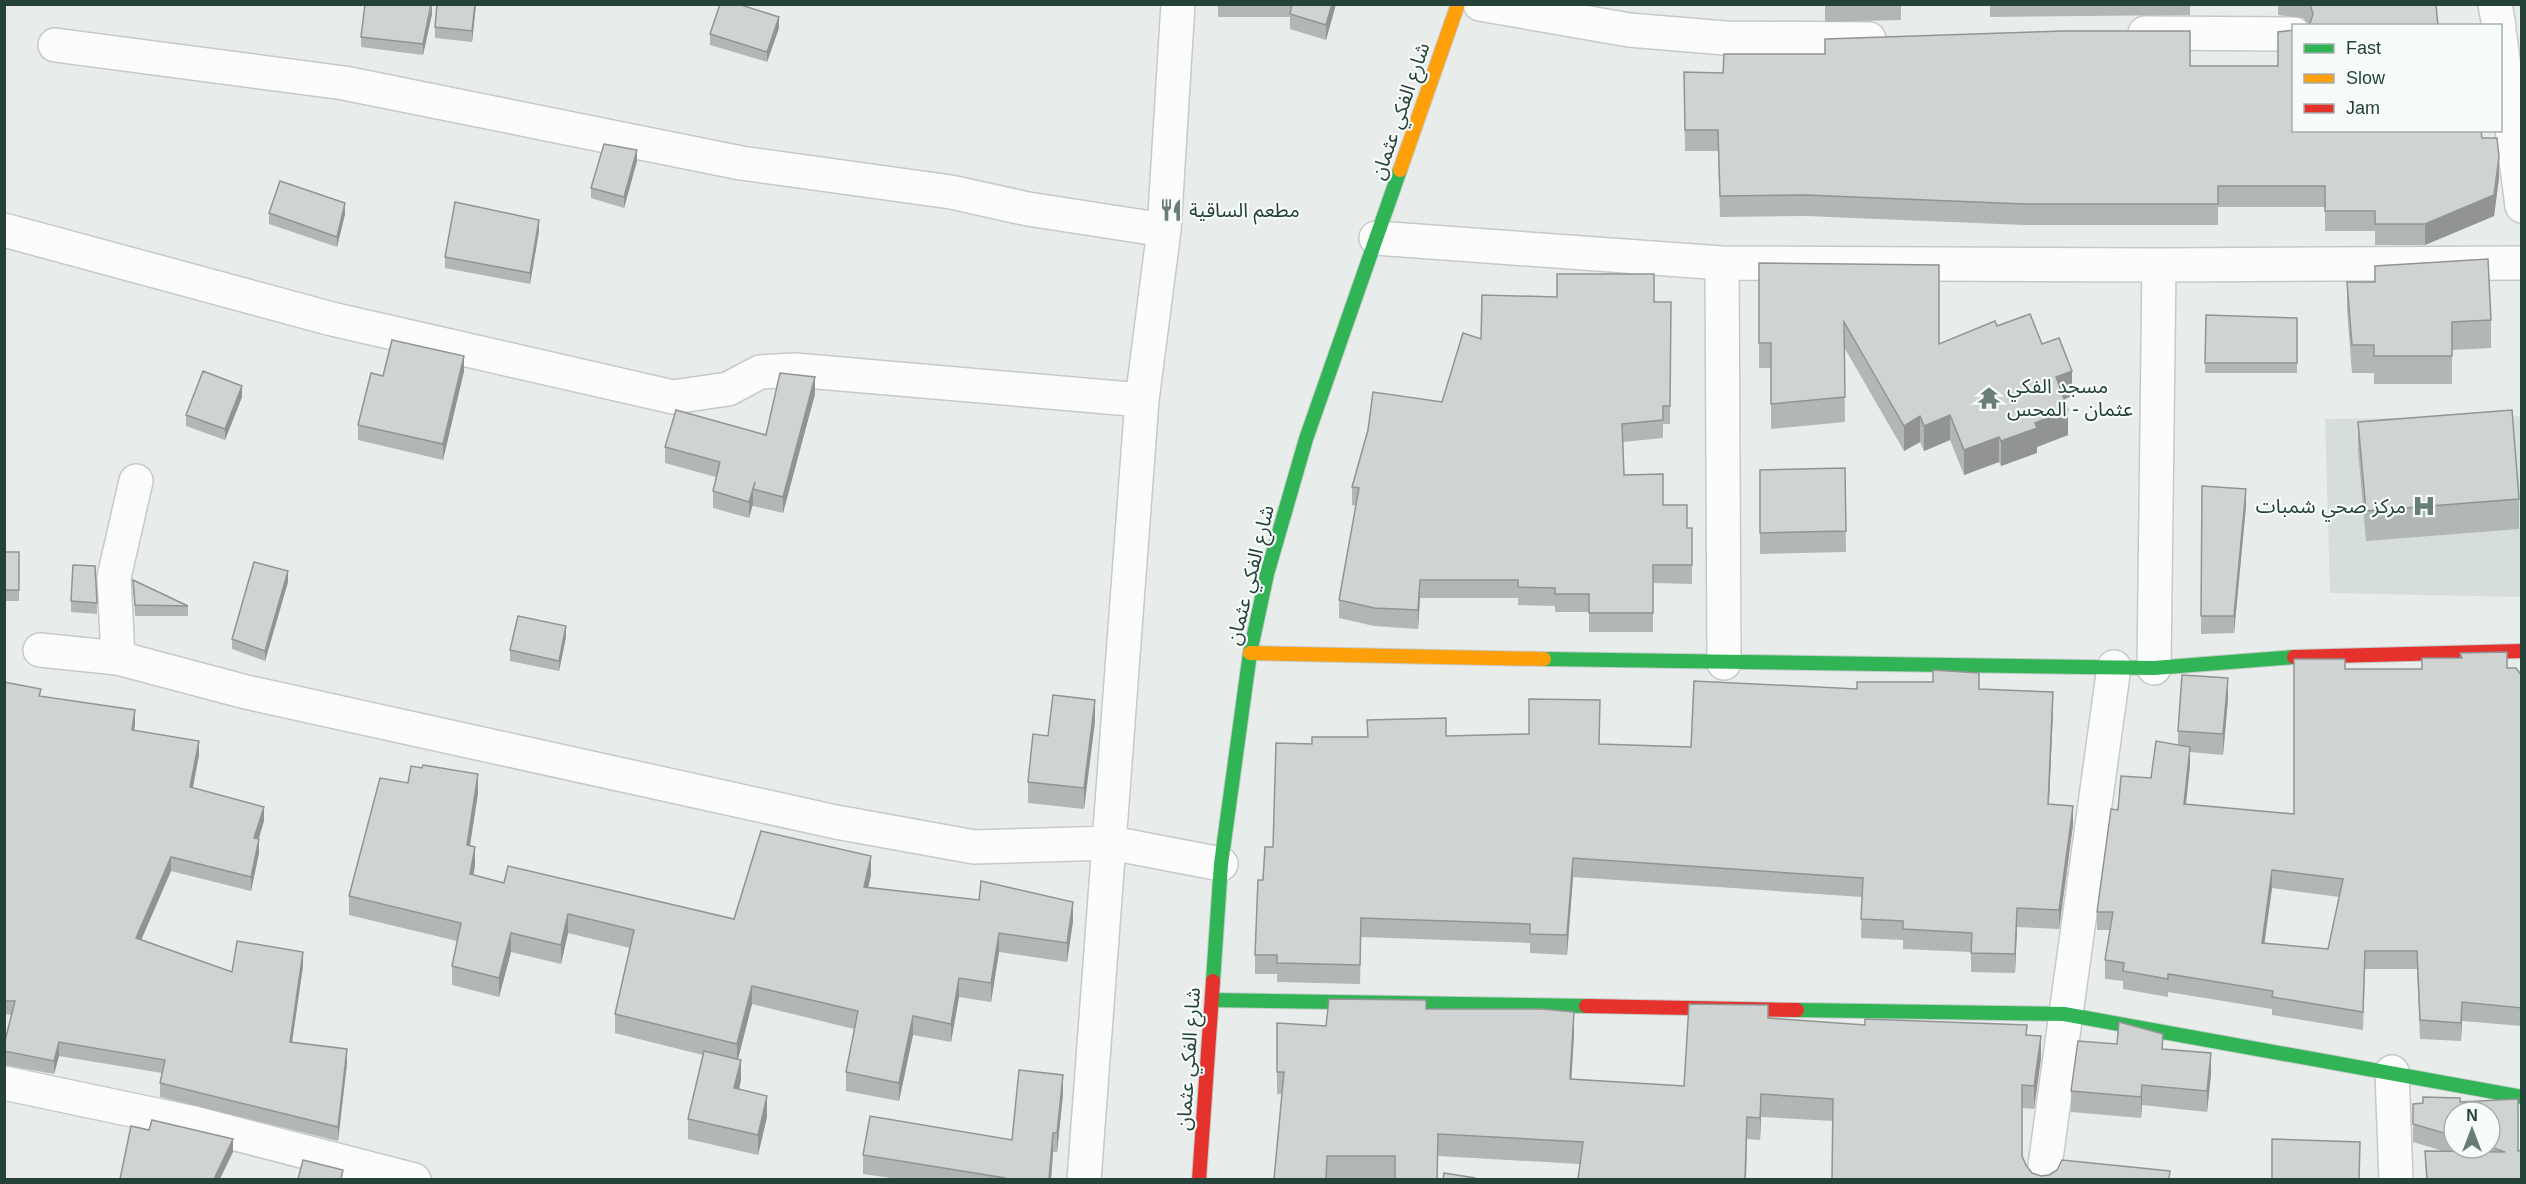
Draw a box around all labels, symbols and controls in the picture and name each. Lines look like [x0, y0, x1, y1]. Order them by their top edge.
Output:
legend [2292, 24, 2502, 132]
text: Fast [2346, 38, 2381, 58]
street label: شارع الفكي عثمان [1366, 40, 1438, 184]
text: Slow [2346, 68, 2386, 88]
text: Jam [2346, 98, 2380, 118]
restaurant icon: مطعم الساقية [1158, 197, 1184, 223]
place label: مطعم الساقية [1189, 199, 1300, 225]
place label: مسجد الفكي عثمان - المحس [2007, 375, 2133, 421]
temple icon: مسجد الفكي عثمان - المحس [1976, 385, 2002, 411]
hospital icon: مركز صحي شمبات [2411, 493, 2437, 519]
place label: مركز صحي شمبات [2256, 495, 2406, 522]
street label: شارع الفكي عثمان [1222, 503, 1283, 648]
street label: شارع الفكي عثمان [1172, 987, 1209, 1132]
north arrow [2442, 1100, 2502, 1160]
text: N [2466, 1107, 2478, 1124]

